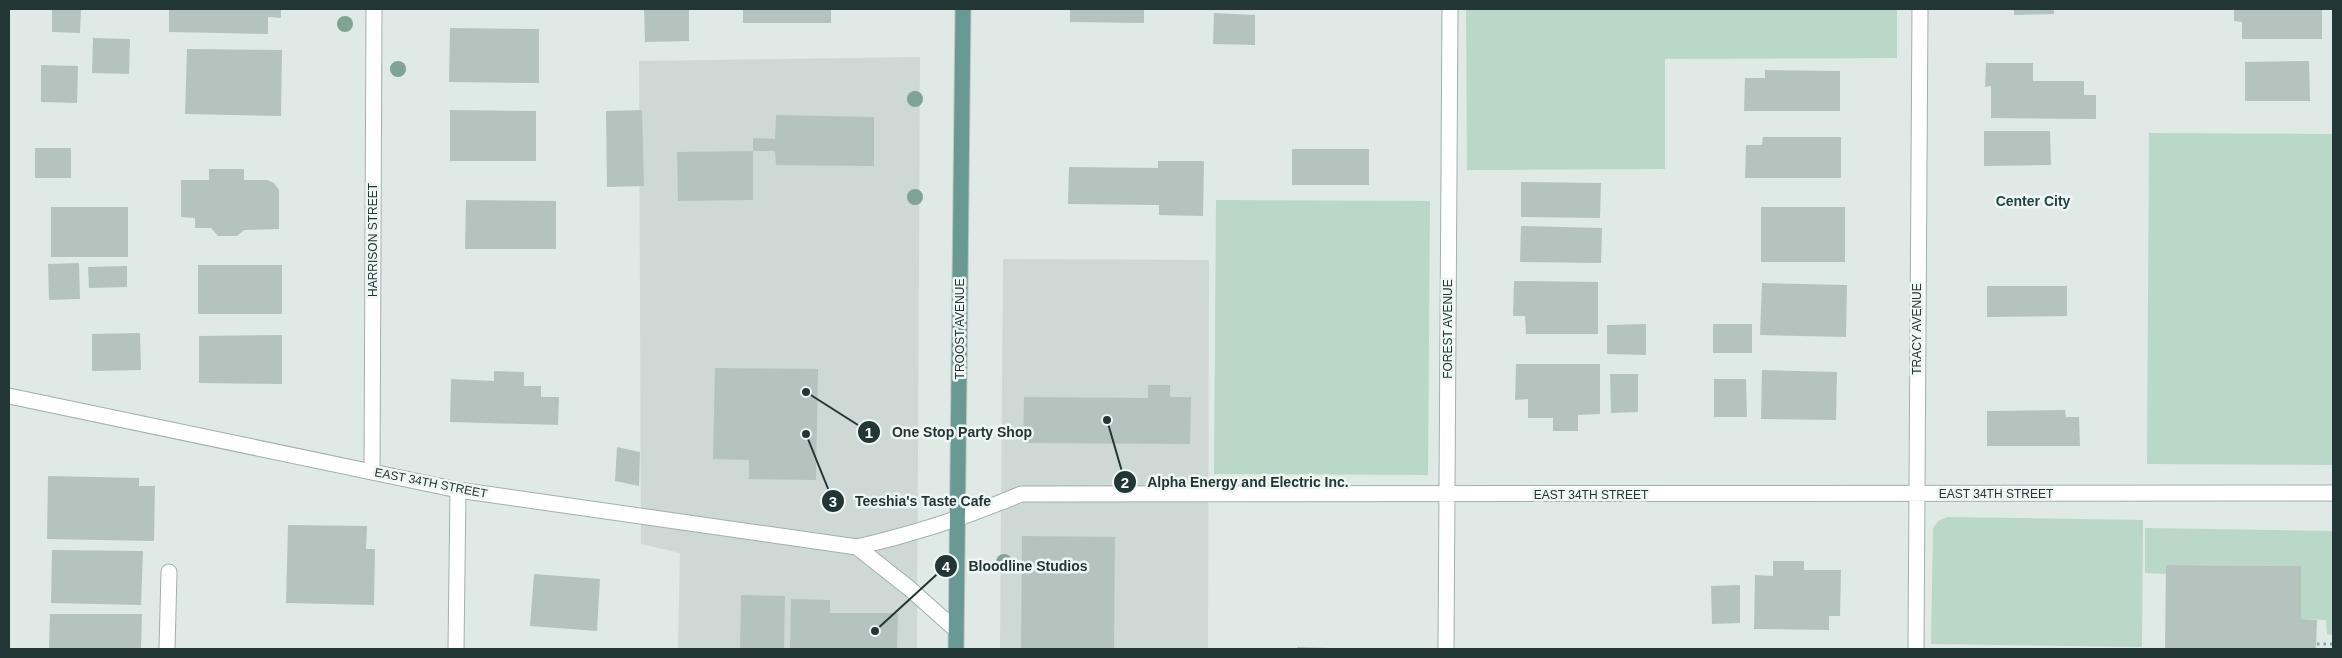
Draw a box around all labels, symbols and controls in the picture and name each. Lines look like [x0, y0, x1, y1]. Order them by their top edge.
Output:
street label: HARRISON STREET [366, 182, 380, 297]
district label: Center City [1996, 193, 2071, 209]
street label: TROOST AVENUE [953, 279, 967, 379]
street label: FOREST AVENUE [1441, 279, 1455, 379]
street label: TRACY AVENUE [1910, 283, 1924, 375]
callout: One Stop Party Shop [857, 418, 1042, 447]
text: 1 [865, 424, 873, 441]
text: One Stop Party Shop [892, 424, 1032, 440]
street label: EAST 34TH STREET [373, 465, 489, 501]
callout: Alpha Energy and Electric Inc. [1112, 468, 1359, 497]
text: 2 [1121, 474, 1129, 491]
text: Alpha Energy and Electric Inc. [1147, 474, 1349, 490]
callout: Teeshia's Taste Cafe [820, 487, 1001, 516]
street label: EAST 34TH STREET [1939, 487, 2054, 501]
street label: EAST 34TH STREET [1534, 488, 1649, 502]
text: 3 [829, 493, 837, 510]
text: Teeshia's Taste Cafe [855, 493, 991, 509]
callout: Bloodline Studios [933, 552, 1097, 581]
text: 4 [942, 558, 951, 575]
text: Bloodline Studios [969, 558, 1088, 574]

